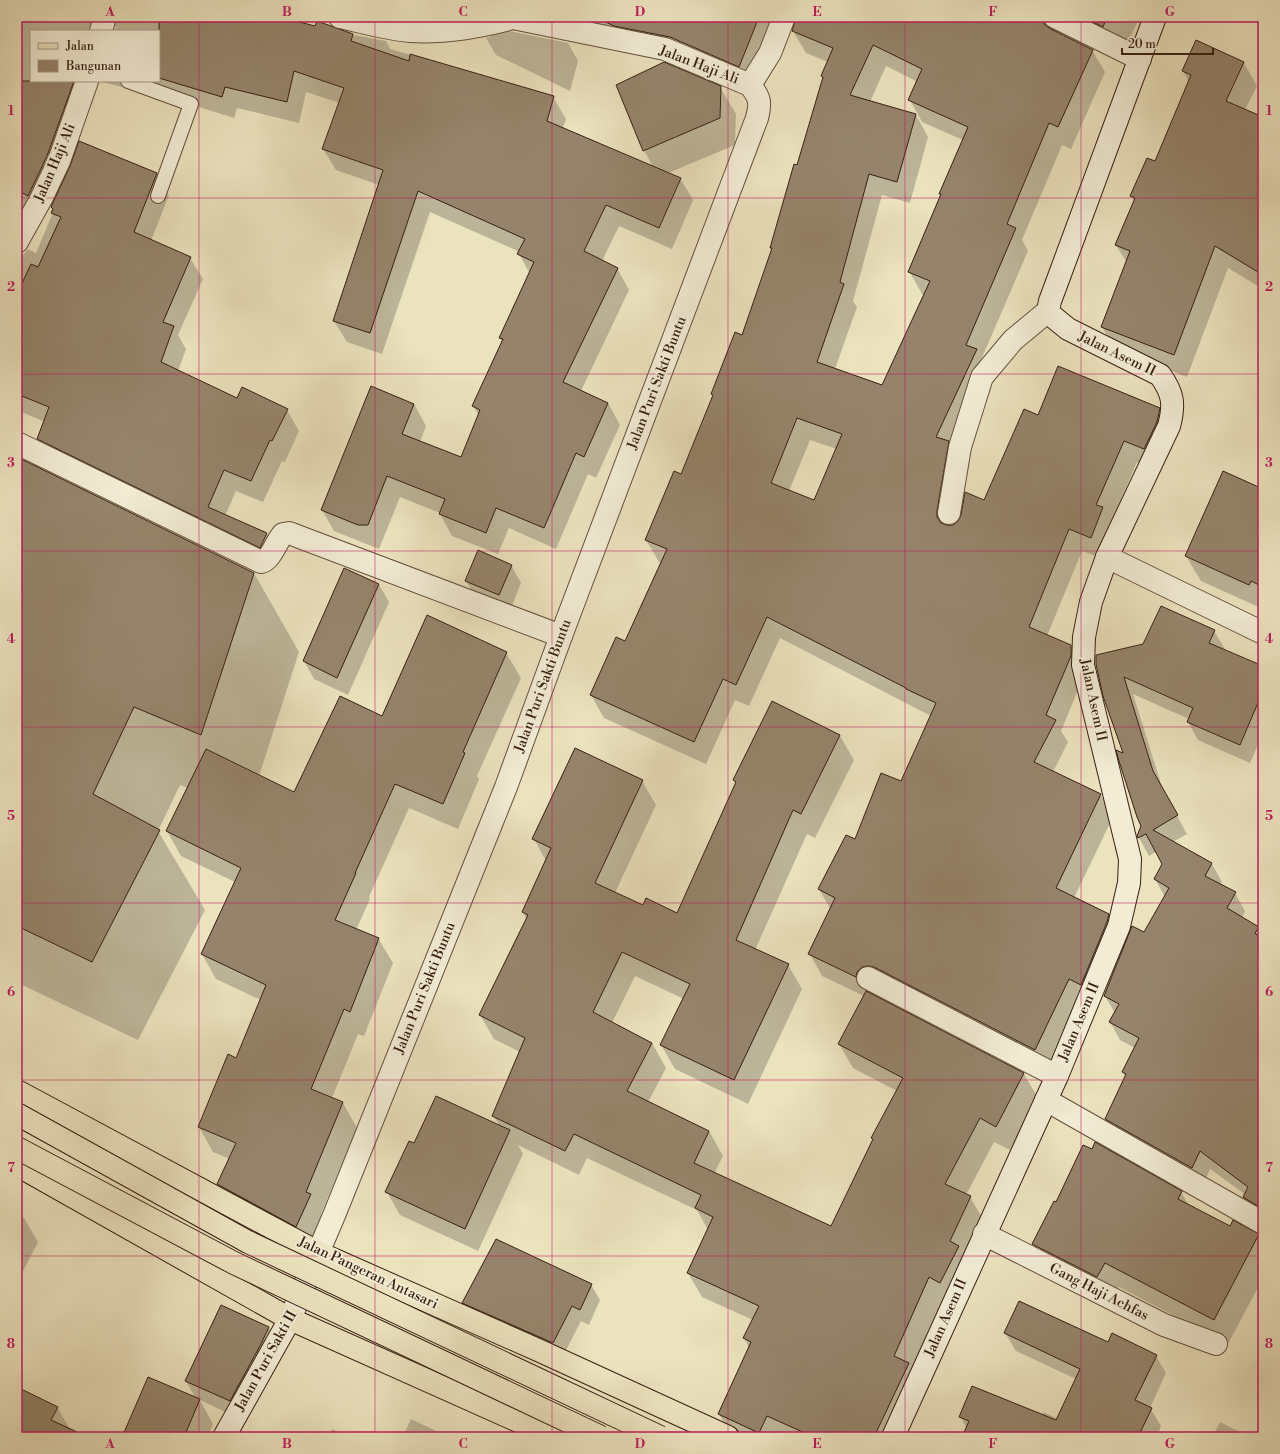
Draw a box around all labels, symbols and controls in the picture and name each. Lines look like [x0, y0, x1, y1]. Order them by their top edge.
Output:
text: A [104, 4, 115, 20]
text: B [282, 4, 292, 20]
text: C [458, 4, 468, 20]
text: D [635, 4, 645, 20]
text: E [812, 4, 822, 20]
text: F [988, 4, 998, 20]
text: G [1165, 4, 1176, 20]
legend [30, 30, 160, 82]
scale bar [1122, 30, 1213, 56]
text: 20 m [1128, 37, 1156, 52]
text: Jalan [65, 39, 94, 54]
street label: Jalan Haji Ali [656, 41, 742, 89]
text: Bangunan [65, 59, 121, 74]
text: 1 [8, 103, 15, 119]
text: 1 [1266, 103, 1273, 119]
street label: Jalan Haji Ali [30, 120, 80, 206]
text: 2 [7, 279, 15, 295]
text: 2 [1265, 279, 1273, 295]
street label: Jalan Puri Sakti Buntu [623, 314, 691, 453]
street label: Jalan Asem II [1074, 327, 1159, 381]
text: 3 [7, 455, 15, 471]
text: 3 [1265, 455, 1273, 471]
street label: Jalan Puri Sakti Buntu [510, 617, 576, 756]
text: 4 [7, 631, 16, 647]
text: 4 [1265, 631, 1274, 647]
street label: Jalan Asem II [1075, 656, 1111, 744]
text: 5 [7, 808, 15, 824]
text: 5 [1265, 808, 1273, 824]
street label: Jalan Puri Sakti Buntu [390, 919, 460, 1058]
street label: Jalan Asem II [1054, 979, 1104, 1065]
text: 6 [7, 984, 15, 1000]
text: 6 [1265, 984, 1273, 1000]
text: 7 [7, 1160, 15, 1176]
text: 7 [1265, 1160, 1273, 1176]
street label: Jalan Pangeran Antasari [294, 1232, 441, 1314]
street label: Gang Haji Achfas [1046, 1259, 1152, 1325]
street label: Jalan Asem II [920, 1275, 972, 1361]
street label: Jalan Puri Sakti II [230, 1307, 301, 1415]
text: 8 [7, 1336, 15, 1352]
text: 8 [1265, 1336, 1273, 1352]
text: A [104, 1436, 115, 1452]
text: B [282, 1436, 292, 1452]
text: C [458, 1436, 468, 1452]
text: D [635, 1436, 645, 1452]
text: E [812, 1436, 822, 1452]
text: F [988, 1436, 998, 1452]
text: G [1165, 1436, 1176, 1452]

